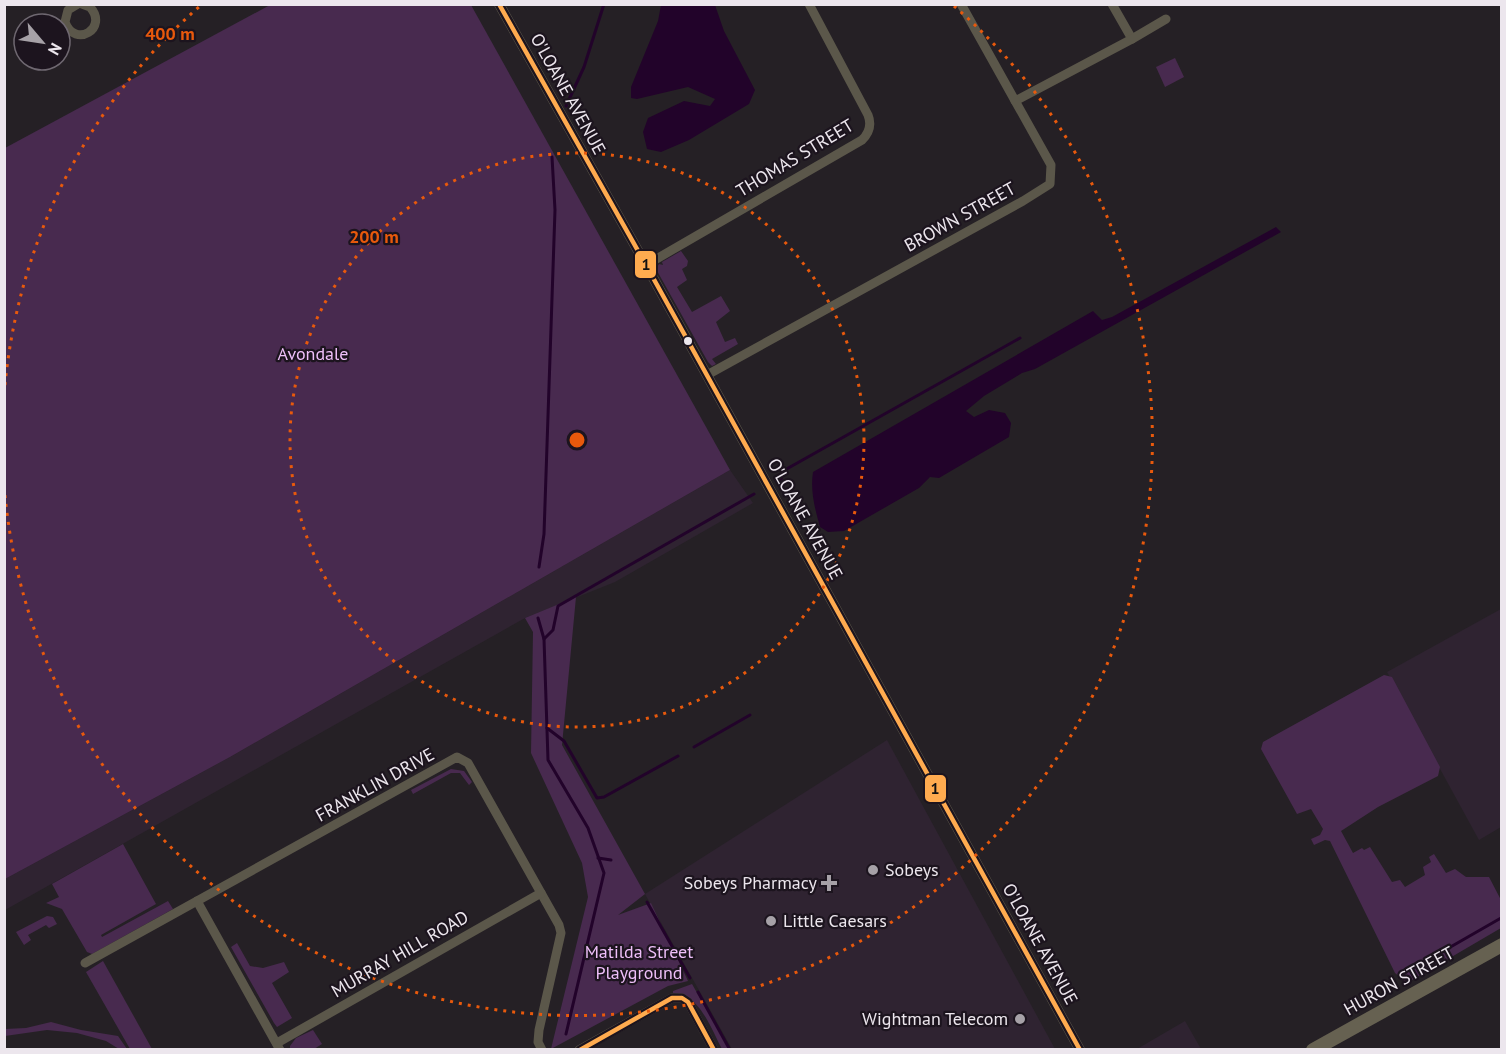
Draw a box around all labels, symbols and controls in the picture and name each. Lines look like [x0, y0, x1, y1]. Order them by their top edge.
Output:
north arrow [12, 12, 72, 72]
text: 400 m [145, 22, 195, 45]
street label: O'LOANE AVENUE [526, 29, 611, 158]
text: N [44, 40, 66, 59]
street label: THOMAS STREET [732, 113, 858, 202]
street label: BROWN STREET [900, 177, 1019, 257]
text: 200 m [349, 225, 399, 248]
line badge: 1 [634, 250, 657, 279]
text: 1 [641, 254, 651, 274]
unlabelled marker [682, 335, 694, 347]
park label: Avondale [278, 342, 348, 365]
centre of rings [567, 430, 587, 450]
street label: O'LOANE AVENUE [763, 454, 848, 583]
street label: FRANKLIN DRIVE [311, 742, 438, 827]
line badge: 1 [924, 774, 947, 803]
text: 1 [930, 778, 940, 798]
place label: Sobeys [885, 858, 939, 881]
marker: Sobeys [866, 863, 880, 877]
place label: Sobeys Pharmacy [684, 871, 818, 894]
marker: Sobeys Pharmacy [822, 876, 836, 890]
street label: O'LOANE AVENUE [998, 879, 1083, 1008]
street label: MURRAY HILL ROAD [327, 905, 472, 1002]
place label: Little Caesars [783, 909, 887, 932]
marker: Little Caesars [764, 914, 778, 928]
park label: Matilda Street Playground [585, 940, 693, 984]
street label: HURON STREET [1340, 941, 1458, 1020]
place label: Wightman Telecom [862, 1007, 1008, 1030]
marker: Wightman Telecom [1013, 1012, 1027, 1026]

